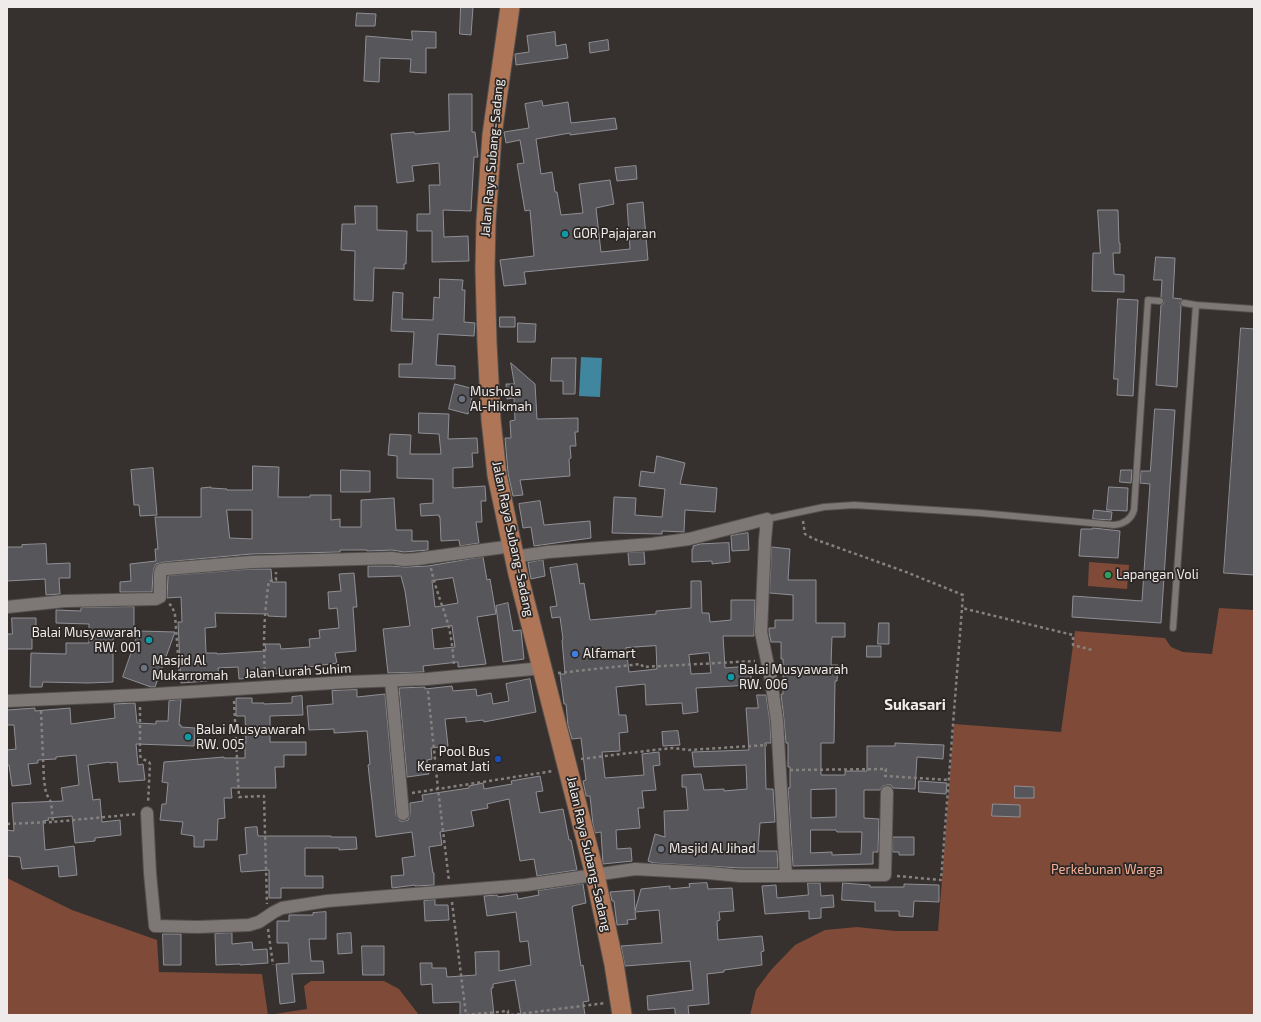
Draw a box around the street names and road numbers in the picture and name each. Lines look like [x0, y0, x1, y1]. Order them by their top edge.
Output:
street label: Jalan Raya Subang-Sadang [477, 78, 507, 238]
street label: Jalan Raya Subang-Sadang [489, 460, 537, 618]
street label: Jalan Lurah Suhim [244, 660, 352, 682]
street label: Jalan Raya Subang-Sadang [564, 775, 614, 933]

